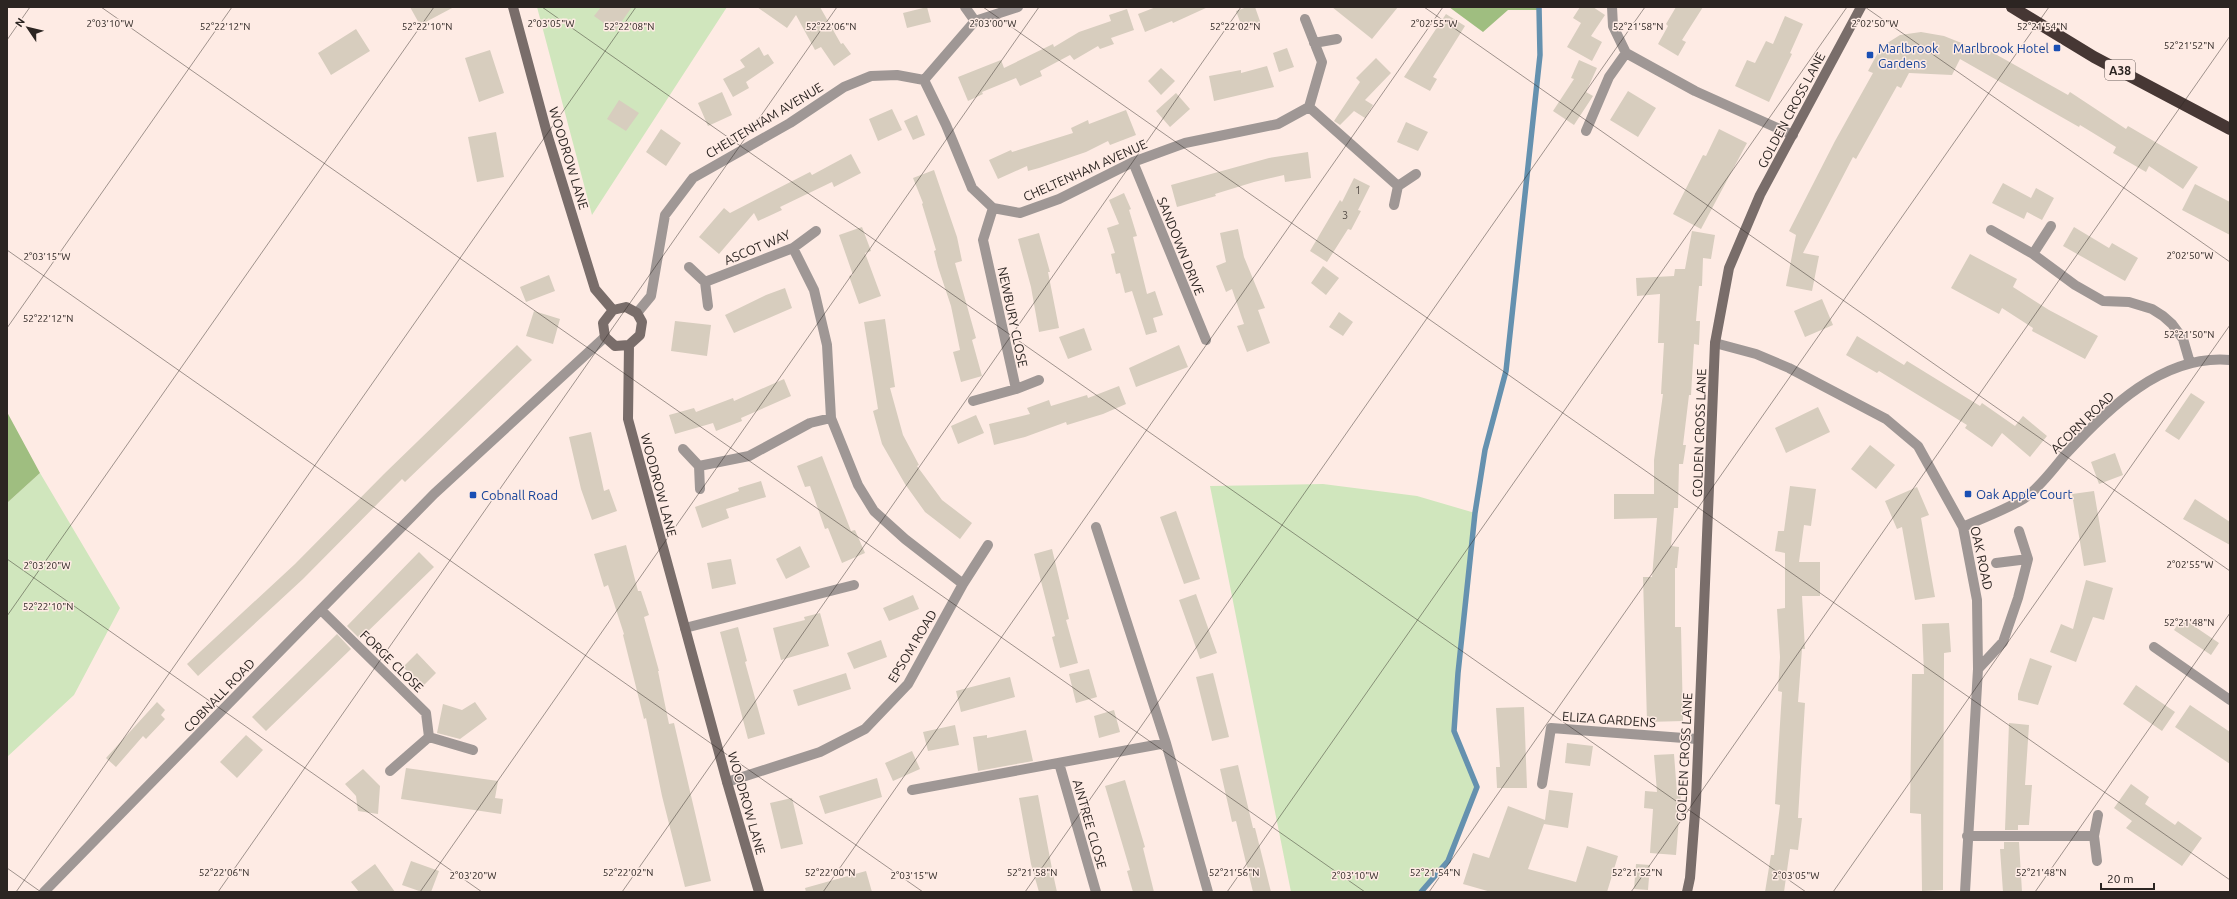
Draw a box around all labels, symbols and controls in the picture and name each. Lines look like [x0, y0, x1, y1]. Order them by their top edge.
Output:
north arrow [8, 8, 48, 48]
text: N [13, 15, 27, 29]
text: 2°03'10"W [86, 18, 134, 29]
text: 2°03'05"W [527, 18, 575, 29]
text: 2°03'00"W [969, 18, 1017, 29]
text: 2°02'55"W [1410, 18, 1458, 29]
text: 2°02'50"W [1851, 18, 1899, 29]
text: 52°22'12"N [200, 21, 250, 32]
text: 52°22'10"N [402, 21, 452, 32]
text: 52°22'08"N [604, 21, 654, 32]
text: 52°22'06"N [806, 21, 856, 32]
text: 52°22'02"N [1210, 21, 1260, 32]
text: 52°21'58"N [1613, 21, 1663, 32]
text: 52°21'54"N [2017, 21, 2067, 32]
text: 52°21'52"N [2164, 40, 2214, 51]
place label: Marlbrook Gardens [1878, 41, 1939, 70]
place label: Marlbrook Hotel [1953, 41, 2050, 55]
marker: Marlbrook Hotel [2052, 43, 2062, 53]
street label: GOLDEN CROSS LANE [1755, 50, 1827, 170]
marker: Marlbrook Gardens [1865, 50, 1875, 60]
road number: A38 [2105, 60, 2135, 80]
street label: CHELTENHAM AVENUE [703, 79, 825, 161]
street label: WOODROW LANE [547, 105, 591, 211]
street label: CHELTENHAM AVENUE [1021, 136, 1149, 204]
house number: 1 [1355, 184, 1361, 196]
street label: SANDOWN DRIVE [1155, 195, 1207, 297]
house number: 3 [1342, 209, 1348, 221]
street label: ASCOT WAY [722, 227, 793, 267]
text: 2°02'50"W [2166, 250, 2214, 261]
text: 2°03'15"W [23, 251, 71, 262]
street label: NEWBURY CLOSE [995, 265, 1031, 369]
text: 52°22'12"N [23, 313, 73, 324]
text: 52°21'50"N [2164, 329, 2214, 340]
street label: GOLDEN CROSS LANE [1690, 368, 1708, 498]
street label: ACORN ROAD [2048, 388, 2116, 456]
street label: WOODROW LANE [638, 432, 680, 538]
place label: Oak Apple Court [1976, 487, 2073, 501]
place label: Cobnall Road [481, 488, 558, 502]
marker: Oak Apple Court [1963, 489, 1973, 499]
marker: Cobnall Road [468, 490, 478, 500]
street label: OAK ROAD [1968, 525, 1996, 591]
text: 2°02'55"W [2166, 559, 2214, 570]
text: 2°03'20"W [23, 560, 71, 571]
text: 52°22'10"N [23, 601, 73, 612]
street label: EPSOM ROAD [885, 607, 939, 685]
text: 52°21'48"N [2164, 617, 2214, 628]
street label: FORGE CLOSE [358, 627, 426, 695]
street label: COBNALL ROAD [181, 656, 257, 734]
street label: GOLDEN CROSS LANE [1674, 692, 1694, 822]
street label: ELIZA GARDENS [1562, 709, 1657, 729]
street label: WOODROW LANE [726, 750, 768, 856]
street label: AINTREE CLOSE [1071, 778, 1109, 870]
scale bar [2101, 865, 2154, 891]
text: 52°22'06"N [199, 867, 249, 878]
text: 52°22'02"N [603, 867, 653, 878]
text: 52°22'00"N [805, 867, 855, 878]
text: 52°21'58"N [1007, 867, 1057, 878]
text: 52°21'56"N [1209, 867, 1259, 878]
text: 52°21'54"N [1410, 867, 1460, 878]
text: 52°21'52"N [1612, 867, 1662, 878]
text: 52°21'48"N [2016, 867, 2066, 878]
text: 2°03'20"W [449, 870, 497, 881]
text: 2°03'15"W [890, 870, 938, 881]
text: 2°03'10"W [1331, 870, 1379, 881]
text: 2°03'05"W [1772, 870, 1820, 881]
text: 20 m [2107, 872, 2134, 885]

